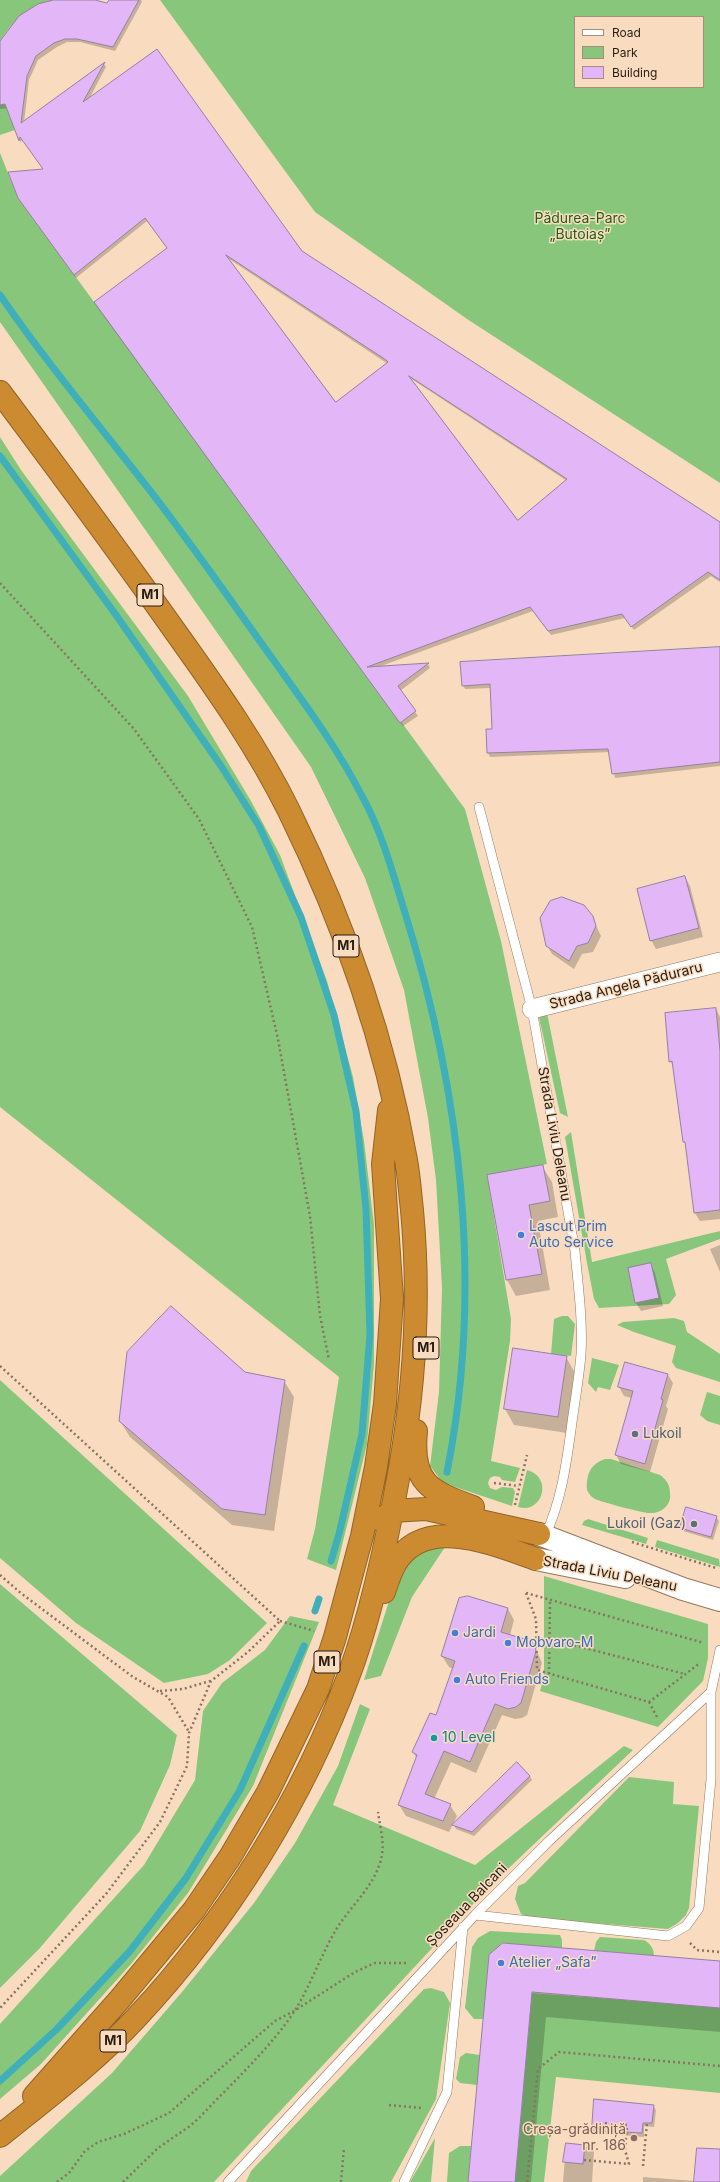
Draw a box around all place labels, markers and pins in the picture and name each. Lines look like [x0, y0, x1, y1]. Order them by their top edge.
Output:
place label: Lascut Prim Auto Service [529, 1219, 614, 1252]
marker: Lascut Prim Auto Service [516, 1230, 526, 1240]
place label: Lukoil [643, 1426, 682, 1442]
marker: Lukoil [630, 1429, 640, 1439]
place label: Lukoil (Gaz) [607, 1516, 686, 1532]
marker: Lukoil (Gaz) [689, 1519, 699, 1529]
place label: Jardi [463, 1625, 496, 1641]
marker: Jardi [450, 1628, 460, 1638]
place label: Mobvaro-M [516, 1635, 594, 1651]
marker: Mobvaro-M [503, 1638, 513, 1648]
place label: Auto Friends [465, 1672, 549, 1688]
marker: Auto Friends [452, 1675, 462, 1685]
place label: 10 Level [442, 1730, 495, 1746]
marker: 10 Level [429, 1733, 439, 1743]
place label: Atelier „Safa” [509, 1955, 597, 1971]
marker: Atelier „Safa” [496, 1958, 506, 1968]
place label: Creșa-grădiniță nr. 186 [523, 2122, 626, 2154]
marker: Creșa-grădiniță nr. 186 [629, 2133, 639, 2143]

